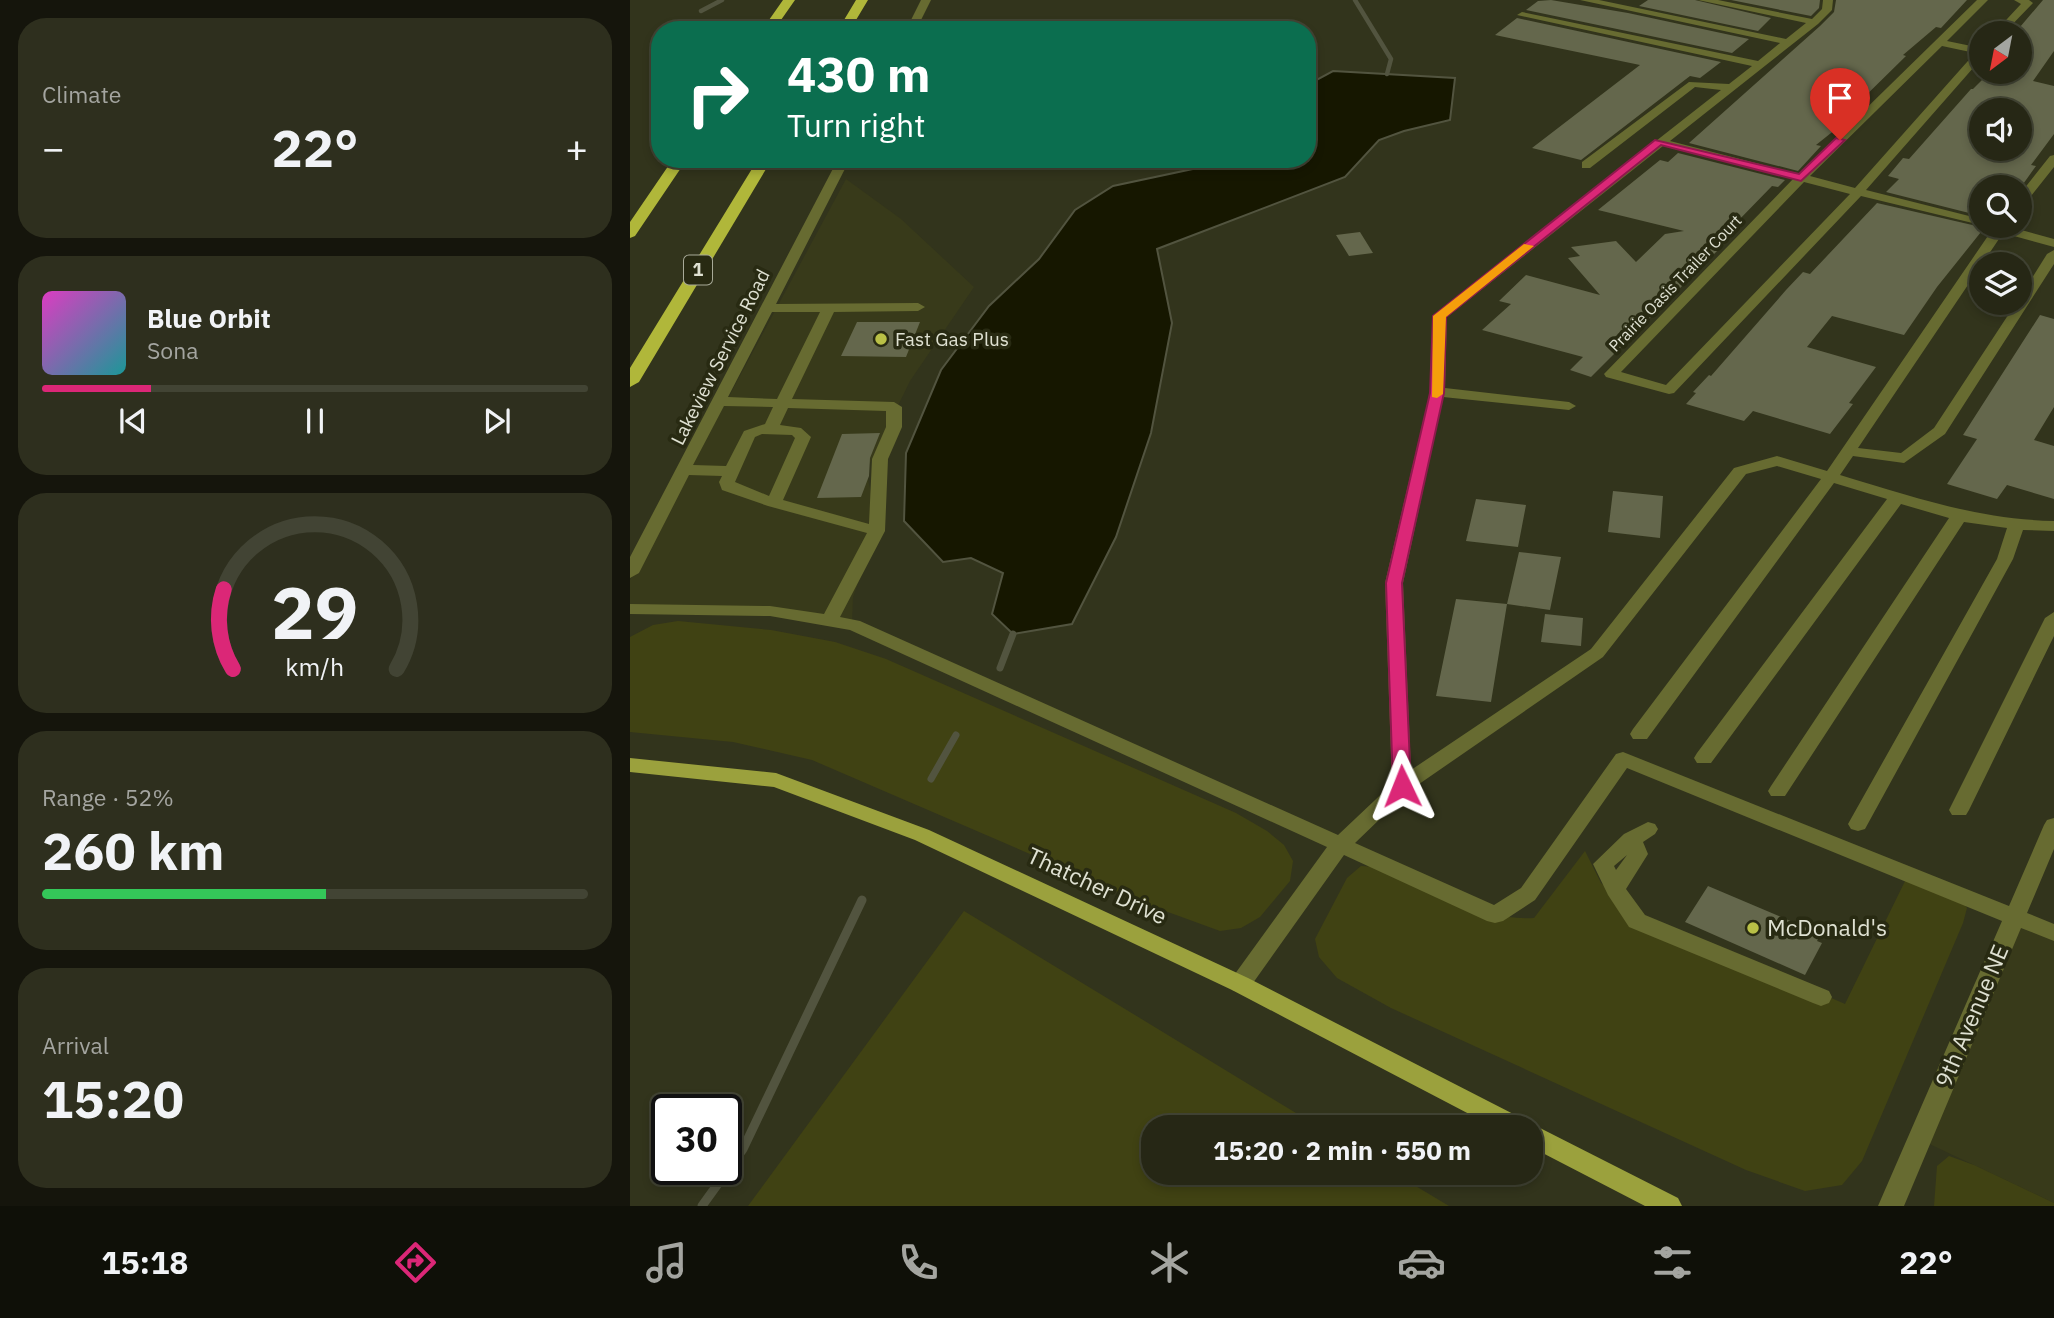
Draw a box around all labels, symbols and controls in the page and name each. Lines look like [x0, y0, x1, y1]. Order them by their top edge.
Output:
north arrow [1969, 21, 2032, 84]
map controls [1969, 21, 2032, 315]
text: 430 m [787, 42, 931, 105]
icon: right [672, 49, 763, 140]
pin [1810, 68, 1870, 140]
text: Climate [42, 79, 121, 109]
icon: arrive [1821, 79, 1859, 117]
button: sound [1969, 98, 2032, 161]
text: Turn right [787, 104, 925, 146]
text: 22° [272, 114, 358, 181]
text: − [42, 123, 65, 172]
text: + [565, 123, 588, 172]
button: search [1969, 175, 2032, 238]
street label: Prairie Oasis Trailer Court [1604, 210, 1746, 356]
button: layers [1969, 252, 2032, 315]
road number: 1 [684, 256, 712, 284]
street label: Lakeview Service Road [665, 265, 775, 449]
text: Blue Orbit [147, 301, 271, 335]
place label: Fast Gas Plus [895, 327, 1009, 351]
marker: Fast Gas Plus [873, 331, 889, 347]
text: Sona [147, 335, 199, 365]
icon: previous [114, 402, 152, 440]
icon: pause [296, 402, 334, 440]
icon: next [478, 402, 516, 440]
text: 29 [271, 564, 359, 659]
text: km/h [286, 650, 344, 683]
position arrow [1365, 749, 1439, 823]
text: Range · 52% [42, 782, 174, 812]
text: 260 km [42, 817, 224, 884]
street label: Thatcher Drive [1023, 840, 1172, 931]
place label: McDonald's [1767, 912, 1887, 942]
marker: McDonald's [1745, 920, 1761, 936]
street label: 9th Avenue NE [1928, 940, 2015, 1092]
text: Arrival [42, 1030, 109, 1060]
text: 15:20 [42, 1065, 184, 1132]
speed limit sign: 30 [651, 1094, 742, 1185]
text: 15:20 · 2 min · 550 m [1213, 1133, 1471, 1167]
icon: directions [391, 1238, 440, 1287]
icon: music [642, 1238, 691, 1287]
icon: phone [894, 1238, 943, 1287]
icon: climate [1145, 1238, 1194, 1287]
icon: car [1397, 1238, 1446, 1287]
icon: filters [1648, 1238, 1697, 1287]
text: 15:18 [101, 1241, 189, 1283]
text: 22° [1899, 1241, 1953, 1283]

